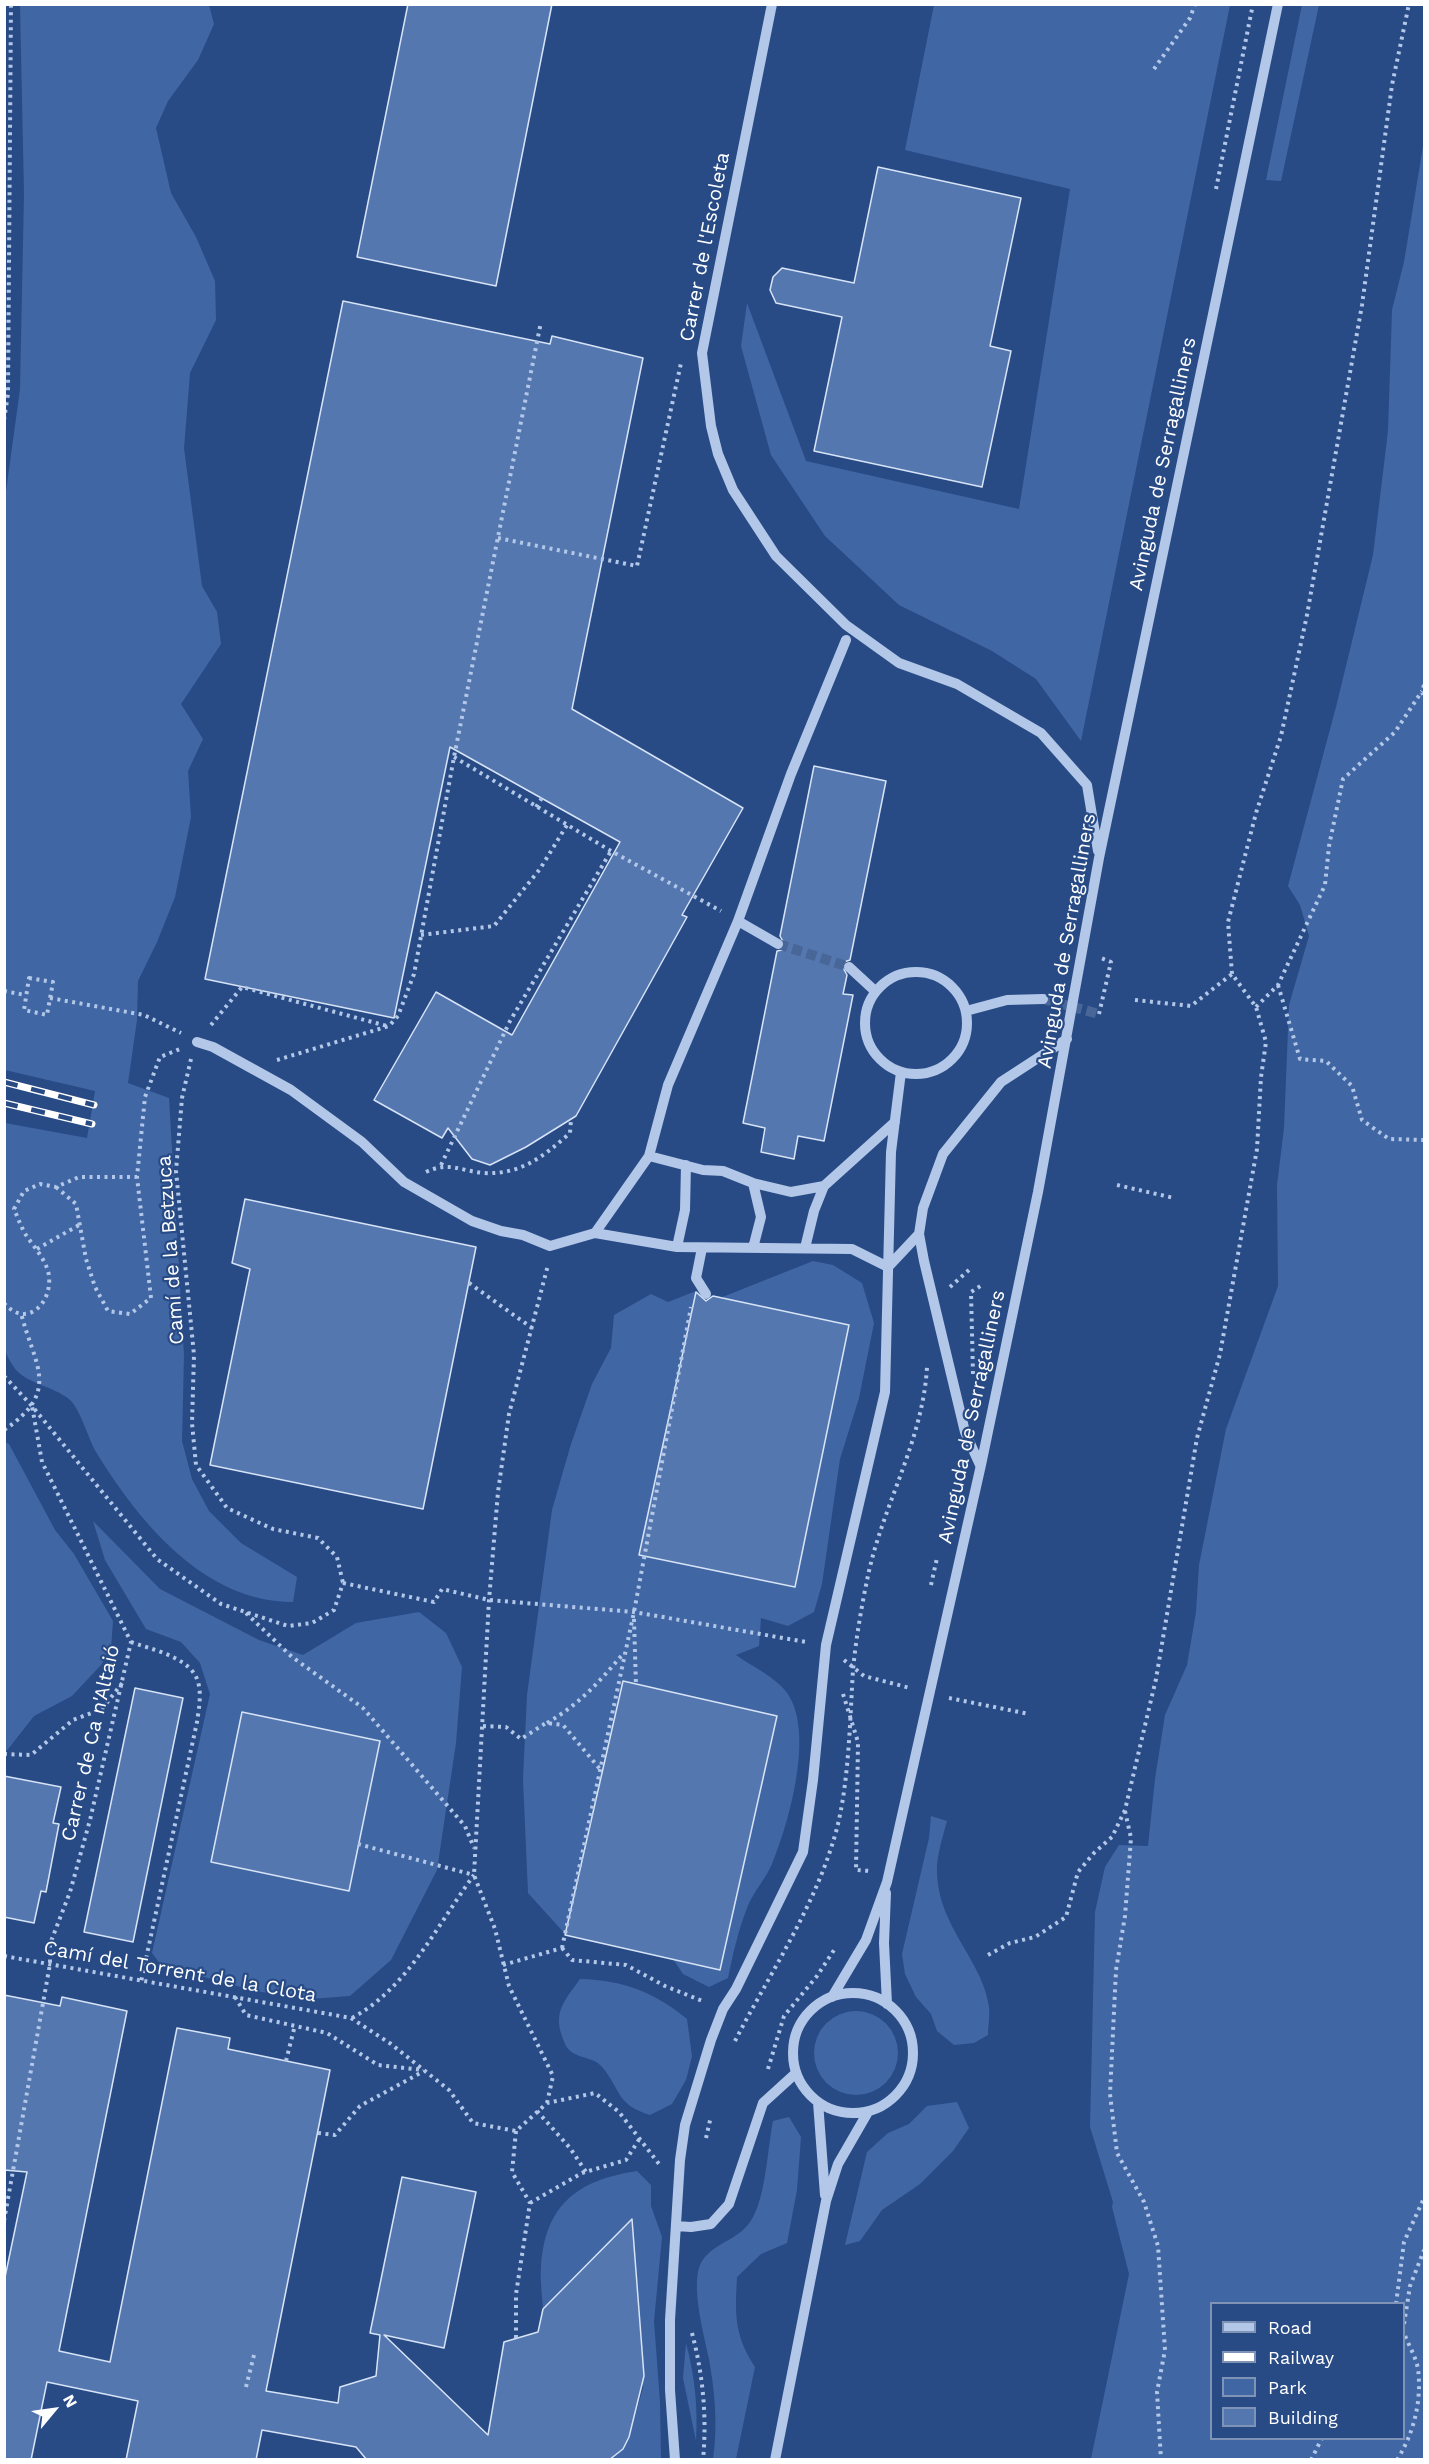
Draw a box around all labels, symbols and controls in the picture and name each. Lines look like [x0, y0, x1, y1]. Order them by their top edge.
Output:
street label: Carrer de l'Escoleta [675, 150, 735, 344]
street label: Avinguda de Serragalliners [1124, 335, 1202, 593]
street label: Avinguda de Serragalliners [1033, 812, 1101, 1070]
street label: Camí de la Betzuca [152, 1155, 190, 1345]
street label: Avinguda de Serragalliners [933, 1288, 1011, 1546]
street label: Carrer de Ca n'Altaió [57, 1642, 125, 1844]
street label: Camí del Torrent de la Clota [42, 1936, 318, 2008]
legend [1210, 2302, 1405, 2440]
text: Road [1268, 2317, 1312, 2338]
text: Railway [1268, 2347, 1334, 2368]
text: Park [1268, 2377, 1307, 2398]
north arrow [24, 2380, 84, 2440]
text: N [59, 2391, 81, 2411]
text: Building [1268, 2407, 1338, 2428]

